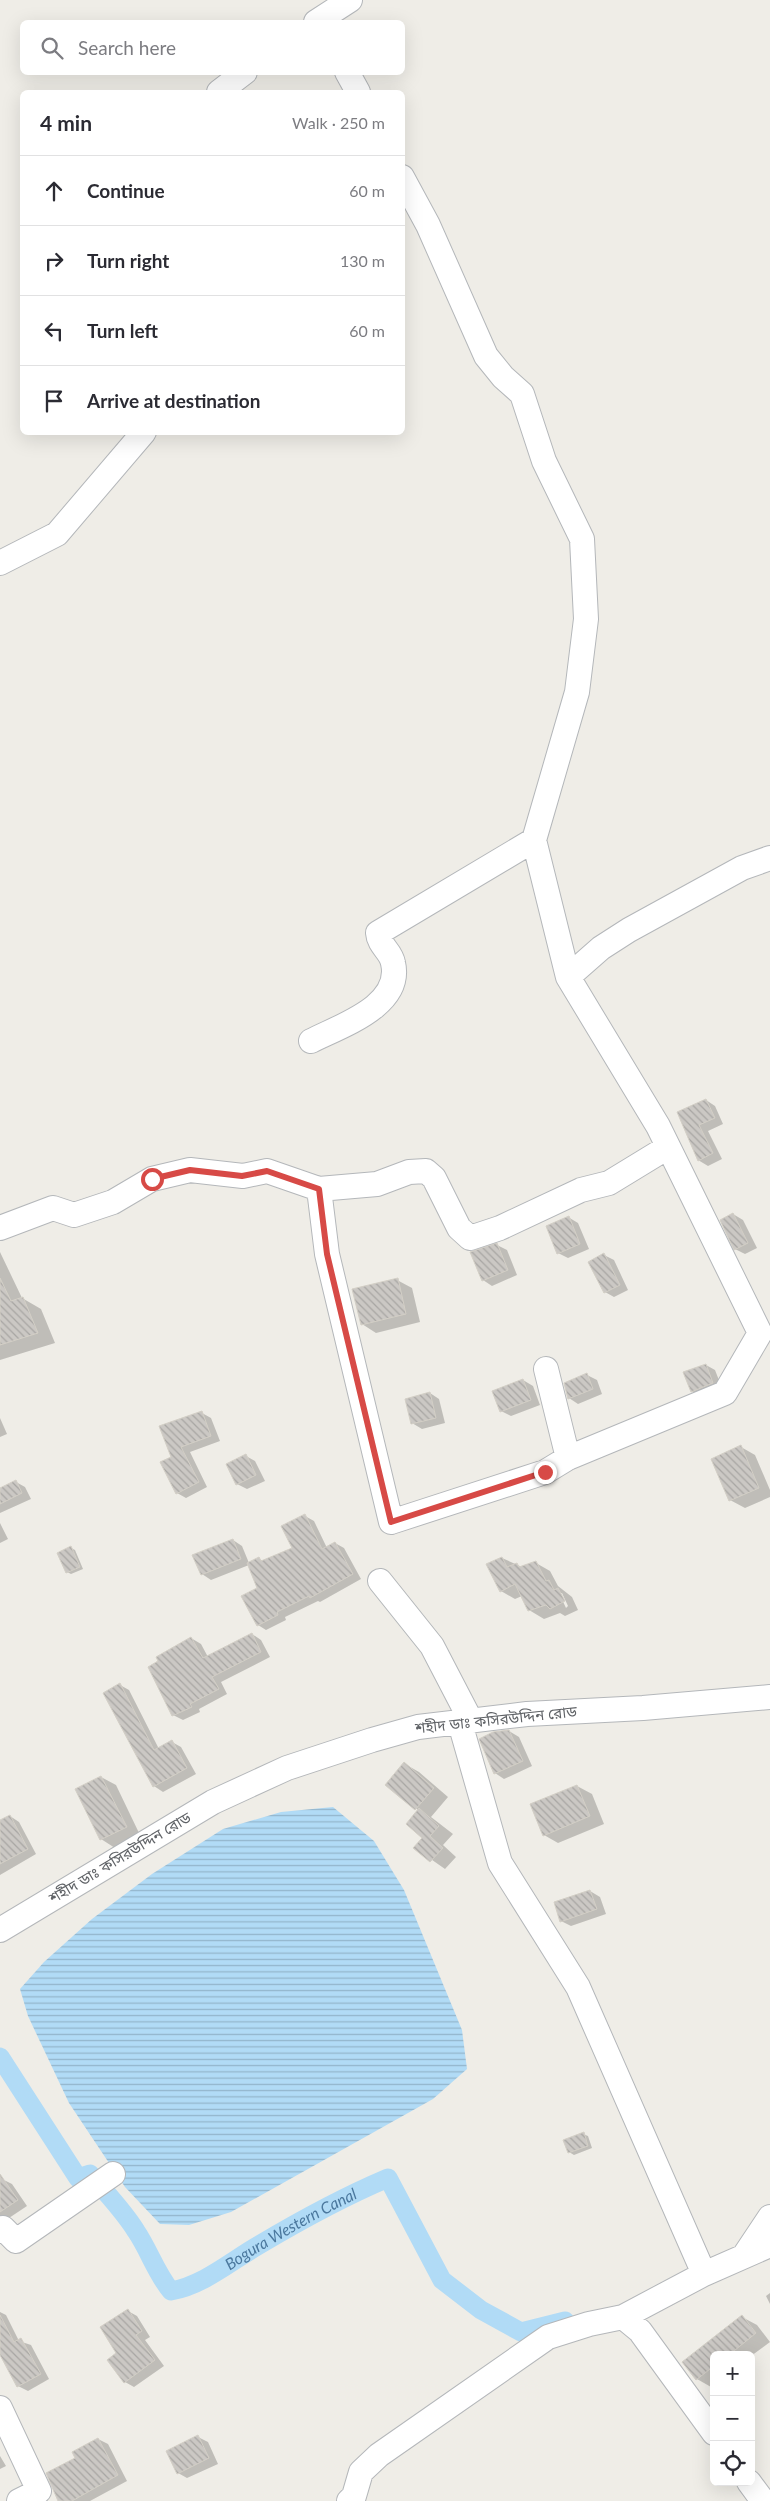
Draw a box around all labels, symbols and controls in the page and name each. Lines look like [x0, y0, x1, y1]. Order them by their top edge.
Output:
search box [20, 20, 405, 75]
icon: search [38, 34, 66, 62]
text: Search here [78, 36, 176, 59]
text: 4 min [40, 110, 92, 135]
text: Walk · 250 m [292, 113, 385, 132]
icon: ahead [40, 177, 68, 205]
text: Continue [87, 179, 165, 202]
text: 60 m [349, 181, 385, 200]
icon: right [40, 247, 68, 275]
text: Turn right [87, 249, 169, 272]
text: 130 m [340, 251, 385, 270]
icon: left [40, 317, 68, 345]
text: Turn left [87, 319, 158, 342]
text: 60 m [349, 321, 385, 340]
icon: arrive [40, 387, 68, 415]
text: Arrive at destination [87, 389, 260, 412]
route start [141, 1168, 164, 1191]
route end [534, 1461, 557, 1484]
street label: শহীদ ডাঃ কসিরউদ্দিন রোড [413, 1702, 578, 1737]
street label: শহীদ ডাঃ কসিরউদ্দিন রোড [44, 1807, 194, 1907]
water label: Bogura Western Canal [221, 2183, 360, 2273]
map controls [710, 2351, 755, 2486]
button: + [710, 2351, 755, 2396]
button: − [710, 2396, 755, 2441]
button: locate [710, 2441, 755, 2486]

